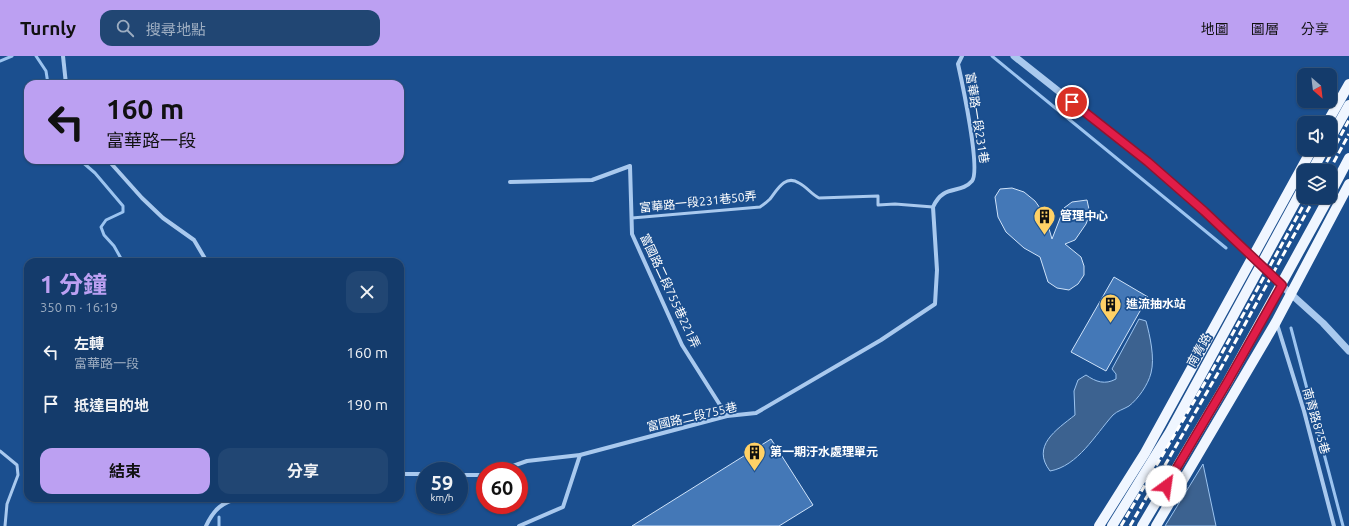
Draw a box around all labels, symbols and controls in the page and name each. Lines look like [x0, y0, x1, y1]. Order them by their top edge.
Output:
search box [100, 10, 380, 46]
text: Turnly [20, 17, 76, 39]
icon: search [114, 17, 136, 39]
text: 搜尋地點 [146, 21, 206, 38]
text: 地圖 [1201, 21, 1229, 37]
text: 圖層 [1251, 21, 1279, 37]
text: 分享 [1301, 21, 1329, 37]
north arrow [1297, 68, 1337, 108]
map controls [1297, 68, 1337, 204]
street label: 富華路一段231巷 [964, 71, 991, 165]
pin [1055, 85, 1089, 119]
icon: arrive [1061, 91, 1083, 113]
text: 160 m [106, 93, 184, 124]
icon: left [40, 96, 92, 148]
button: sound [1297, 116, 1337, 156]
text: 富華路一段 [106, 130, 196, 150]
button: layers [1297, 164, 1337, 204]
street label: 富華路一段231巷50弄 [639, 189, 757, 214]
building icon: 管理中心 [1031, 203, 1057, 236]
place label: 管理中心 [1060, 209, 1108, 222]
street label: 富國路二段755巷221弄 [638, 232, 703, 350]
text: 1 分鐘 [40, 271, 107, 298]
button: close [346, 271, 388, 313]
building icon: 進流抽水站 [1097, 291, 1123, 324]
place label: 進流抽水站 [1126, 297, 1186, 310]
text: 350 m · 16:19 [40, 300, 118, 314]
street label: 南青路 [1184, 331, 1213, 369]
text: 左轉 [74, 335, 104, 352]
icon: left [40, 341, 62, 363]
text: 160 m [346, 344, 388, 361]
text: 富華路一段 [74, 356, 139, 370]
street label: 南青路875巷 [1301, 386, 1332, 455]
icon: arrive [40, 393, 62, 415]
text: 190 m [346, 396, 388, 413]
text: 抵達目的地 [74, 397, 149, 414]
street label: 富國路二段755巷 [645, 400, 738, 433]
building icon: 第一期汙水處理單元 [742, 439, 768, 472]
place label: 第一期汙水處理單元 [770, 445, 878, 458]
button: 結束 [40, 448, 210, 494]
button: 分享 [218, 448, 388, 494]
speed limit sign: 60 [476, 462, 528, 514]
position arrow [1145, 465, 1187, 507]
text: 59 [431, 471, 453, 494]
text: km/h [430, 492, 454, 503]

